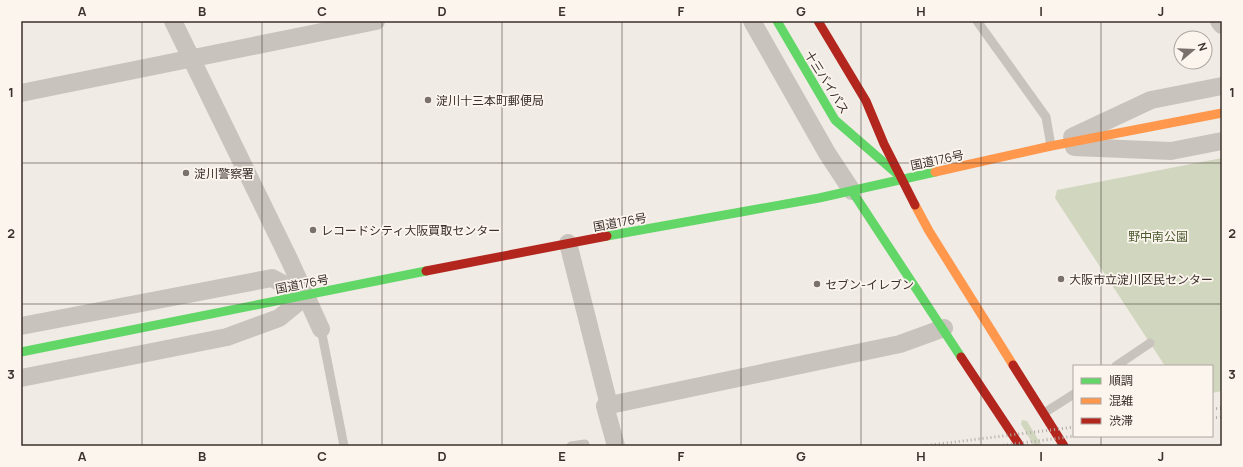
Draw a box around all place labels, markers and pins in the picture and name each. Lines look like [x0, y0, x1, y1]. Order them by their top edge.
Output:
place label: 淀川十三本町郵便局 [436, 92, 544, 109]
marker: 淀川十三本町郵便局 [423, 95, 433, 105]
place label: 淀川警察署 [194, 165, 254, 182]
marker: 淀川警察署 [181, 168, 191, 178]
place label: レコードシティ大阪買取センター [321, 222, 500, 239]
marker: レコードシティ大阪買取センター [308, 225, 318, 235]
place label: 大阪市立淀川区民センター [1069, 271, 1213, 288]
marker: 大阪市立淀川区民センター [1056, 274, 1066, 284]
place label: セブン-イレブン [825, 276, 914, 293]
marker: セブン-イレブン [812, 279, 822, 289]

